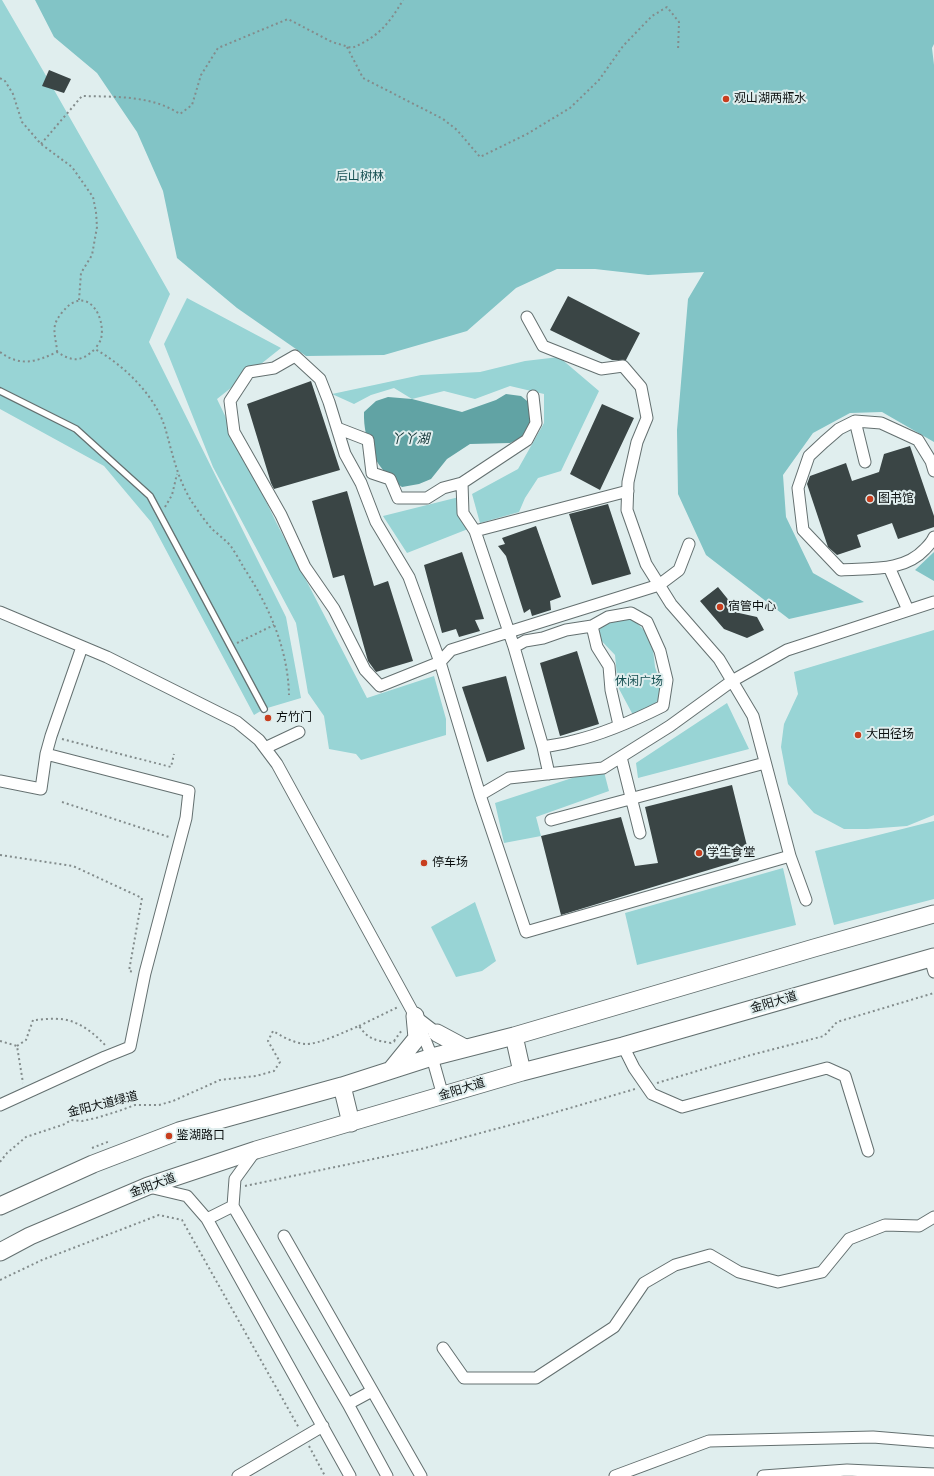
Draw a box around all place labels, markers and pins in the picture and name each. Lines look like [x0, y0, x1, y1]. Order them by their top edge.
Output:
place label: 观山湖两瓶水 [734, 92, 806, 106]
marker: 观山湖两瓶水 [721, 94, 731, 104]
place label: 图书馆 [878, 492, 914, 506]
marker: 图书馆 [865, 494, 875, 504]
place label: 宿管中心 [728, 600, 776, 614]
marker: 宿管中心 [715, 602, 725, 612]
place label: 方竹门 [276, 711, 312, 725]
marker: 方竹门 [263, 713, 273, 723]
place label: 大田径场 [866, 728, 914, 742]
marker: 大田径场 [853, 730, 863, 740]
place label: 学生食堂 [707, 846, 755, 860]
marker: 学生食堂 [694, 848, 704, 858]
place label: 停车场 [432, 856, 468, 870]
marker: 停车场 [419, 858, 429, 868]
place label: 鉴湖路口 [177, 1129, 225, 1143]
marker: 鉴湖路口 [164, 1131, 174, 1141]

